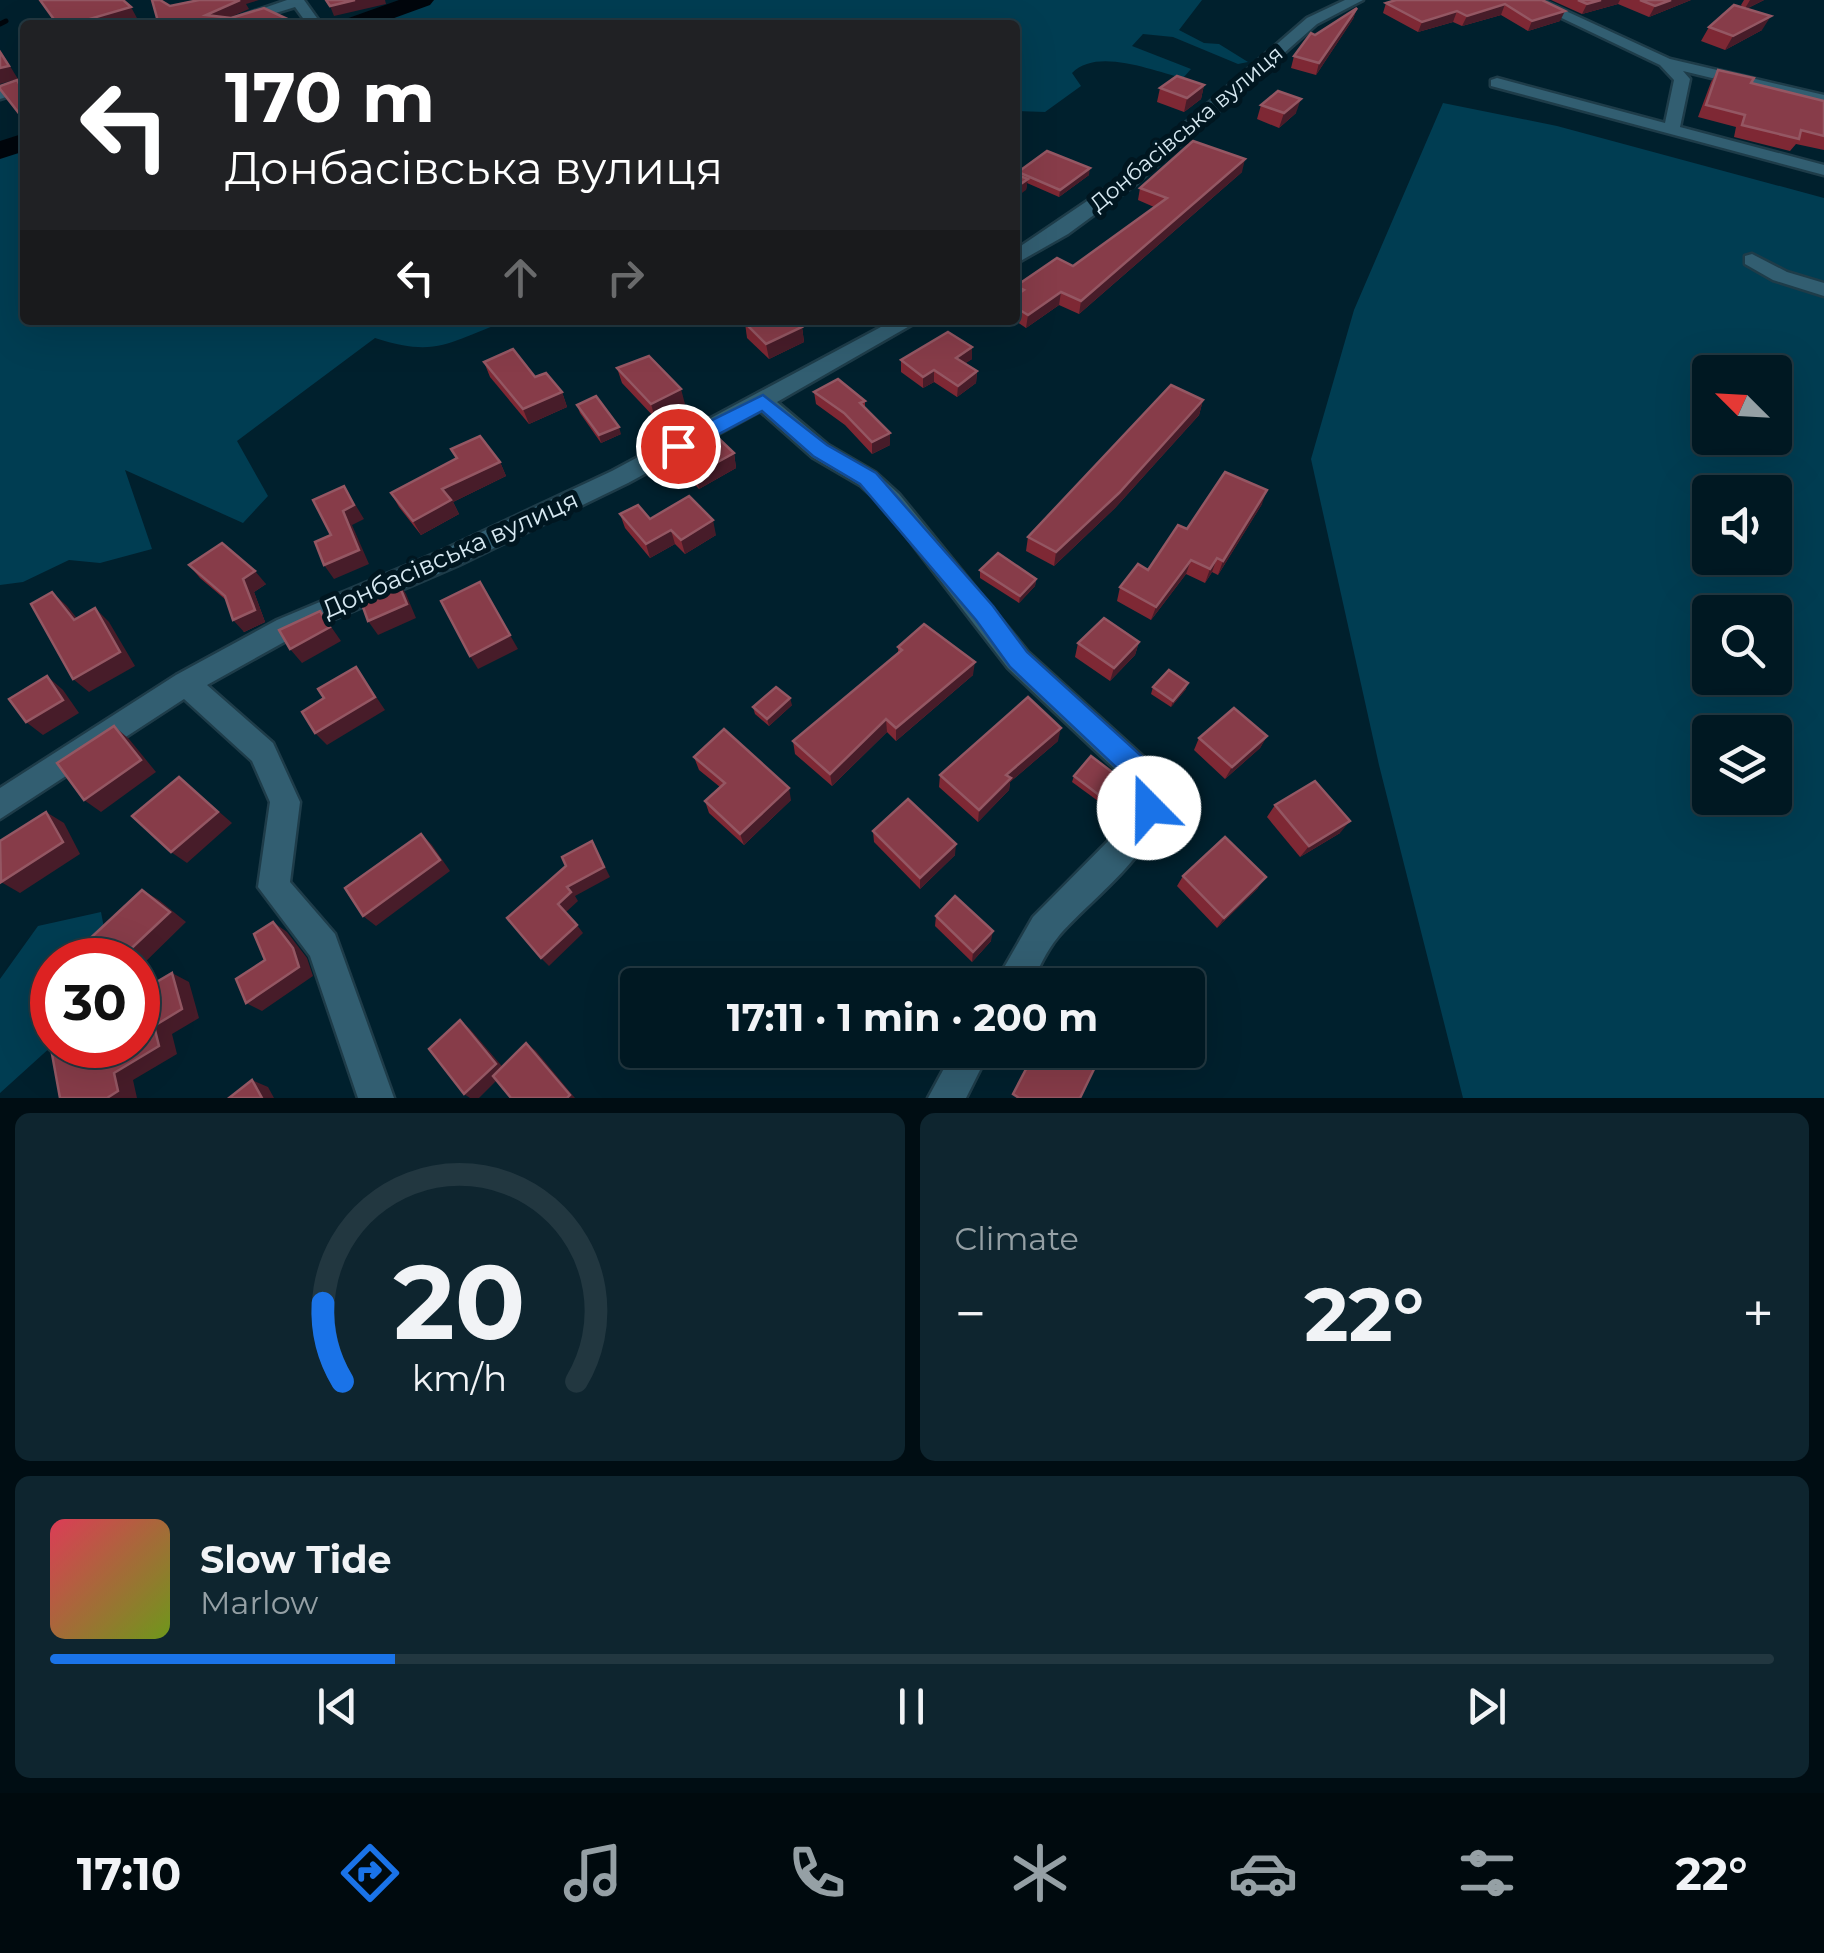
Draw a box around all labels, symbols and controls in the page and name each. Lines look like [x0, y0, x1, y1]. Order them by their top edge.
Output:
street label: Донбасівська вулиця [1084, 40, 1288, 217]
text: 170 m [225, 54, 435, 140]
icon: left [60, 60, 190, 190]
text: Донбасівська вулиця [225, 140, 723, 195]
icon: left [388, 250, 443, 305]
icon: ahead [493, 250, 548, 305]
icon: right [598, 250, 653, 305]
north arrow [1692, 355, 1792, 455]
map controls [1692, 355, 1792, 815]
pin [636, 404, 721, 489]
icon: arrive [651, 419, 706, 474]
button: sound [1692, 475, 1792, 575]
street label: Донбасівська вулиця [318, 484, 582, 624]
button: search [1692, 595, 1792, 695]
button: layers [1692, 715, 1792, 815]
position arrow [1097, 756, 1201, 860]
speed limit sign: 30 [30, 938, 160, 1068]
text: 17:11 · 1 min · 200 m [727, 994, 1098, 1041]
text: Climate [955, 1219, 1079, 1258]
text: 20 [394, 1238, 526, 1365]
text: 22° [1304, 1268, 1424, 1360]
text: − [955, 1280, 986, 1347]
text: + [1742, 1280, 1774, 1347]
text: km/h [412, 1356, 507, 1400]
text: Slow Tide [200, 1536, 392, 1583]
text: Marlow [200, 1583, 318, 1622]
icon: previous [310, 1679, 365, 1734]
icon: pause [884, 1679, 939, 1734]
icon: next [1459, 1679, 1514, 1734]
icon: directions [335, 1838, 405, 1908]
icon: music [558, 1838, 628, 1908]
icon: phone [782, 1838, 852, 1908]
icon: climate [1005, 1838, 1075, 1908]
icon: car [1228, 1838, 1298, 1908]
icon: filters [1452, 1838, 1522, 1908]
text: 17:10 [77, 1846, 181, 1901]
text: 22° [1675, 1846, 1747, 1901]

